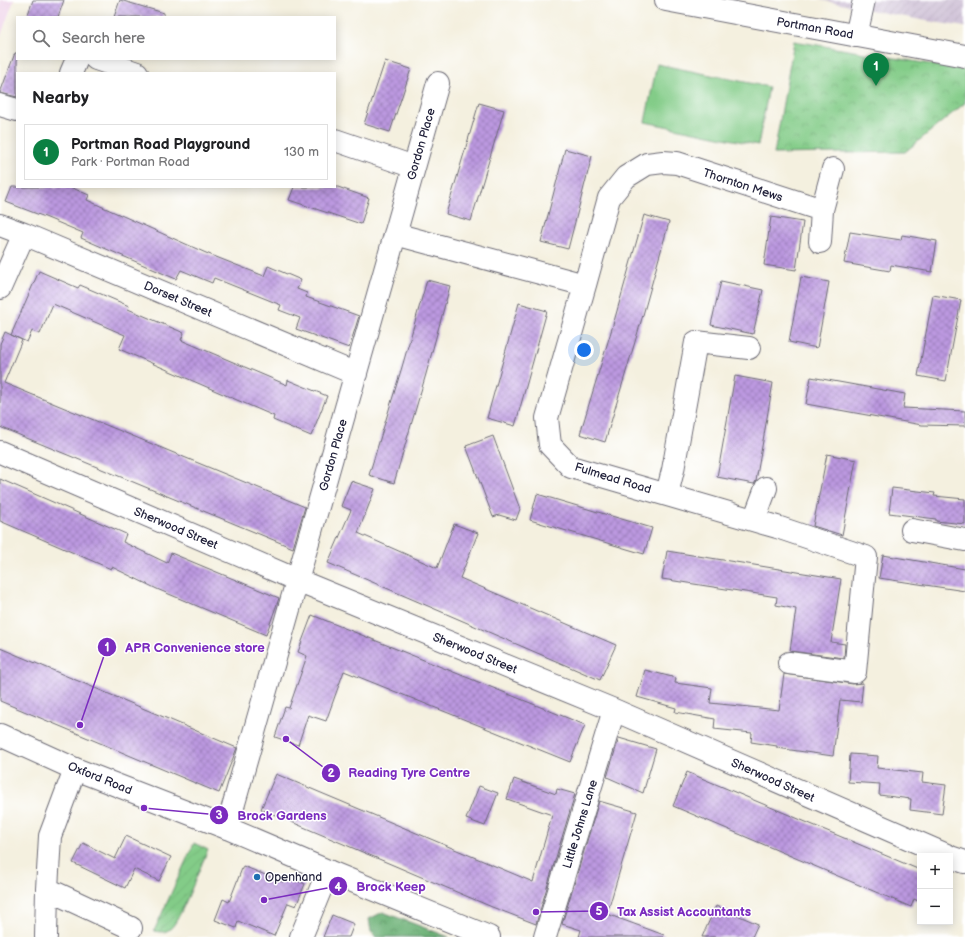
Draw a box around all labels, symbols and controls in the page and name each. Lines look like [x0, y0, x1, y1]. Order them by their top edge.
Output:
street label: Portman Road [775, 14, 855, 43]
search box [16, 16, 336, 60]
icon: search [30, 27, 52, 49]
text: Search here [62, 29, 145, 48]
pin: 1 [863, 53, 889, 86]
text: Nearby [32, 88, 89, 108]
street label: Gordon Place [404, 106, 439, 182]
text: Portman Road Playground [71, 135, 250, 154]
text: 1 [43, 144, 49, 160]
text: 130 m [284, 144, 319, 160]
text: Park · Portman Road [71, 154, 190, 170]
street label: Thornton Mews [701, 166, 785, 205]
street label: Dorset Street [142, 278, 214, 321]
your location [574, 340, 594, 360]
street label: Gordon Place [316, 417, 351, 493]
street label: Fulmead Road [573, 460, 653, 497]
street label: Sherwood Street [132, 504, 220, 553]
street label: Sherwood Street [430, 630, 520, 677]
callout: APR Convenience store [97, 635, 272, 660]
text: 1 [104, 640, 110, 655]
text: APR Convenience store [124, 640, 265, 656]
street label: Sherwood Street [729, 755, 817, 806]
street label: Oxford Road [65, 759, 134, 798]
callout: Reading Tyre Centre [321, 760, 478, 785]
text: Reading Tyre Centre [348, 765, 470, 781]
text: 2 [327, 766, 335, 781]
street label: Little Johns Lane [560, 778, 601, 870]
callout: Brock Gardens [209, 803, 335, 828]
text: 3 [215, 808, 223, 823]
text: Brock Gardens [237, 808, 327, 824]
map controls [917, 853, 953, 925]
button: + [917, 853, 953, 889]
place label: Openhand [265, 870, 322, 885]
marker: Openhand [252, 872, 262, 882]
callout: Brock Keep [328, 874, 434, 899]
text: Brock Keep [356, 879, 426, 895]
text: 4 [334, 880, 342, 895]
button: − [917, 889, 953, 925]
callout: Tax Assist Accountants [589, 899, 759, 924]
text: 5 [596, 904, 603, 919]
text: Tax Assist Accountants [617, 904, 751, 920]

